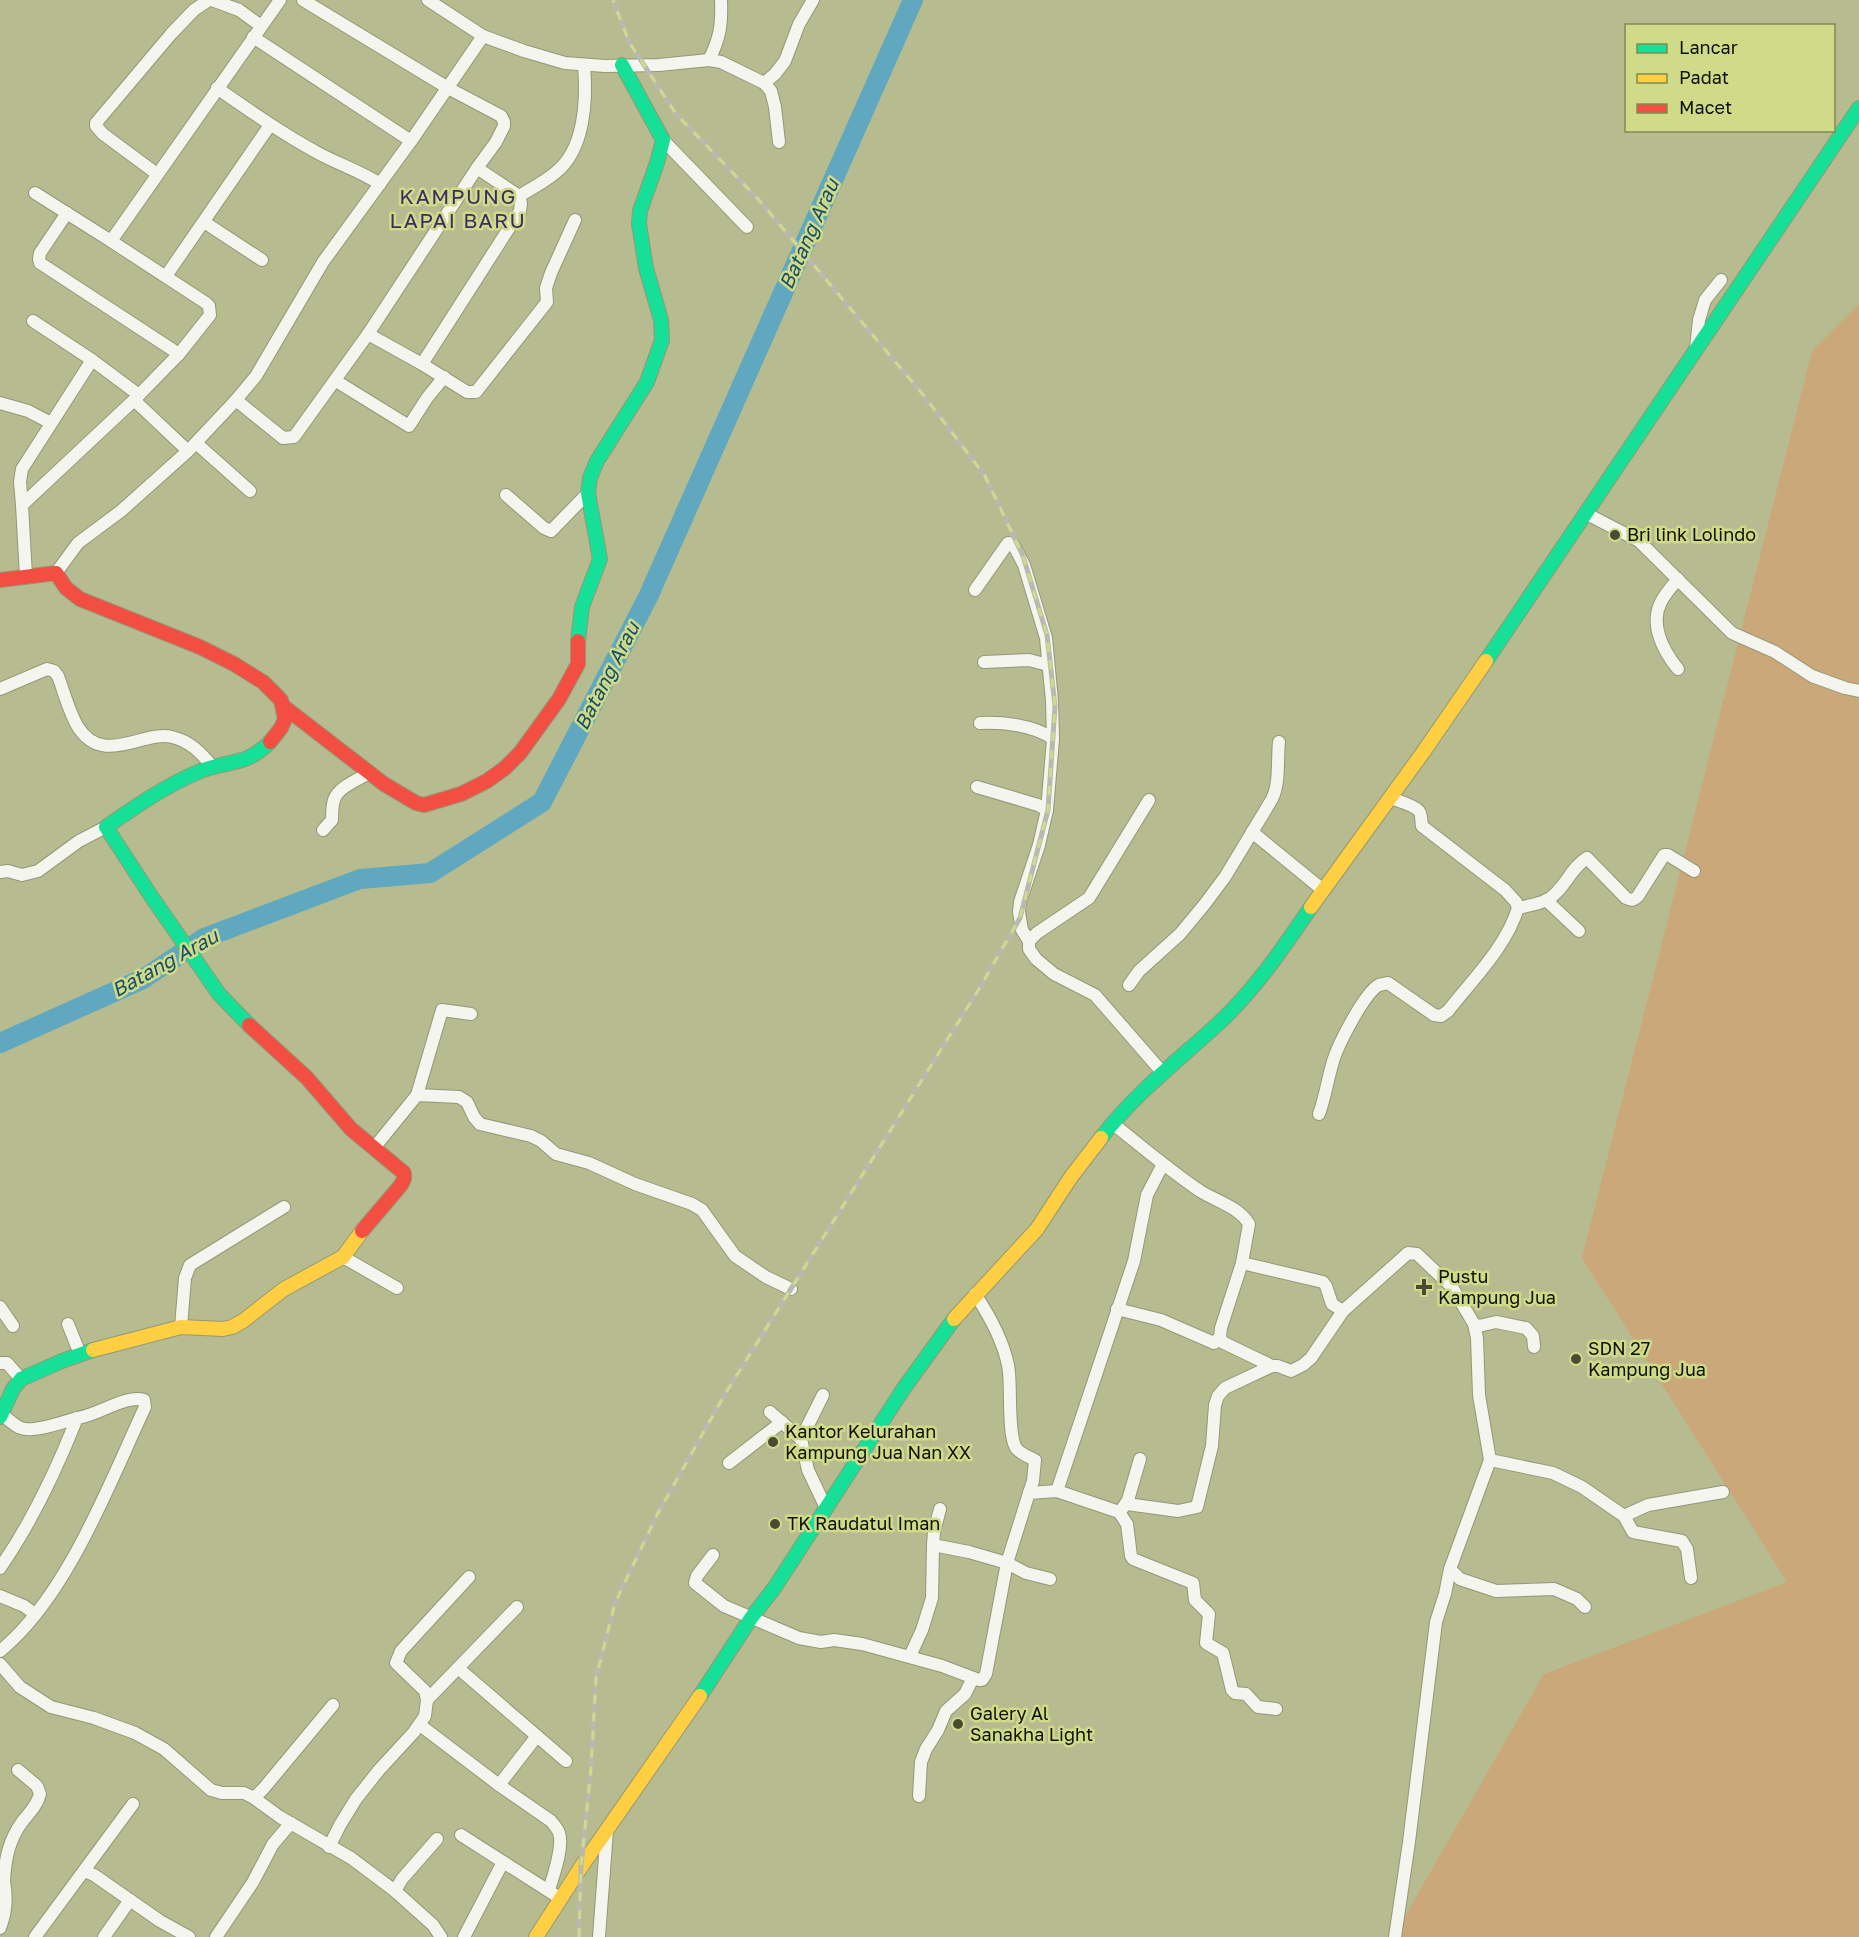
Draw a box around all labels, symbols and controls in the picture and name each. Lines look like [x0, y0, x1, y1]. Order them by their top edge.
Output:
legend [1625, 24, 1835, 132]
text: Lancar [1679, 36, 1738, 58]
text: Padat [1679, 66, 1729, 88]
text: Macet [1679, 96, 1732, 118]
water label: Batang Arau [773, 173, 845, 293]
district label: KAMPUNG LAPAI BARU [390, 183, 526, 233]
place label: Bri link Lolindo [1627, 523, 1756, 545]
marker: Bri link Lolindo [1608, 528, 1622, 542]
water label: Batang Arau [569, 616, 645, 734]
water label: Batang Arau [107, 922, 224, 1002]
place label: Pustu Kampung Jua [1438, 1265, 1556, 1308]
marker: Pustu Kampung Jua [1415, 1278, 1433, 1296]
place label: SDN 27 Kampung Jua [1588, 1337, 1706, 1380]
marker: SDN 27 Kampung Jua [1569, 1352, 1583, 1366]
place label: Kantor Kelurahan Kampung Jua Nan XX [785, 1420, 971, 1463]
marker: Kantor Kelurahan Kampung Jua Nan XX [766, 1435, 780, 1449]
place label: TK Raudatul Iman [787, 1512, 940, 1534]
marker: TK Raudatul Iman [768, 1517, 782, 1531]
place label: Galery Al Sanakha Light [970, 1702, 1093, 1745]
marker: Galery Al Sanakha Light [951, 1717, 965, 1731]

